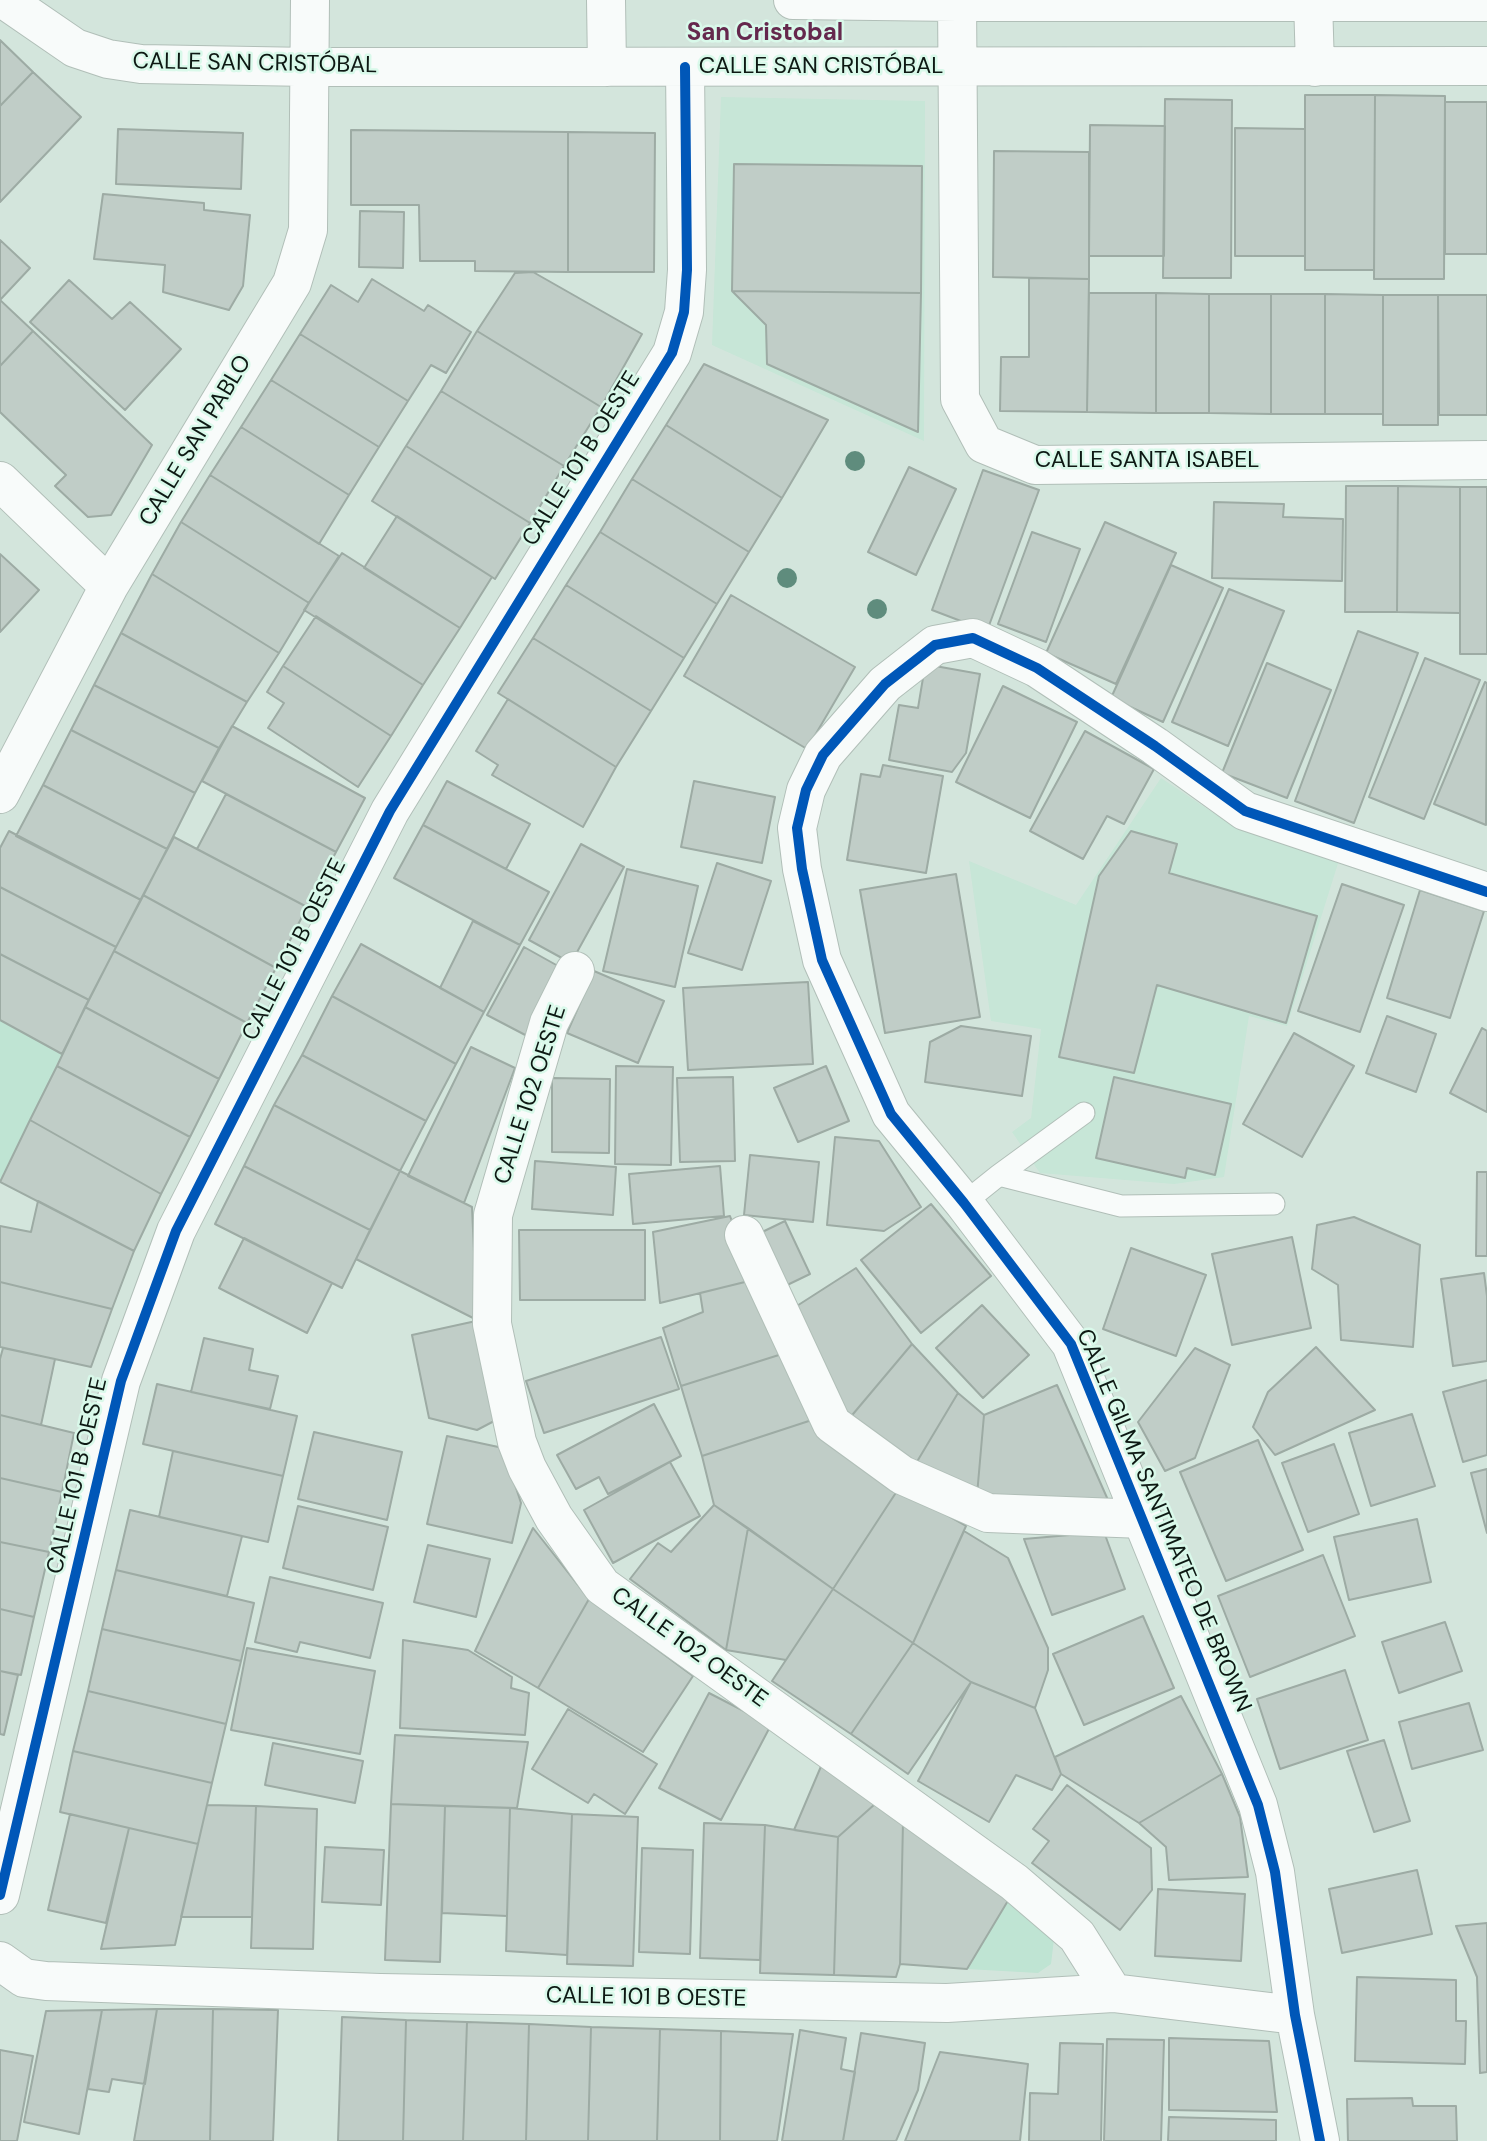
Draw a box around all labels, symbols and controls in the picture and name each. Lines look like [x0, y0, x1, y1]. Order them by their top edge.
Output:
district label: San Cristobal [687, 20, 843, 48]
street label: CALLE SAN CRISTÓBAL [132, 48, 378, 80]
street label: CALLE SAN CRISTÓBAL [699, 53, 943, 81]
street label: CALLE SAN PABLO [134, 351, 258, 531]
street label: CALLE 101 B OESTE [517, 367, 647, 551]
street label: CALLE SANTA ISABEL [1035, 447, 1259, 475]
street label: CALLE 101 B OESTE [237, 854, 353, 1046]
street label: CALLE 102 OESTE [489, 1002, 573, 1188]
street label: CALLE GILMA SANTIMATEO DE BROWN [1069, 1325, 1257, 1717]
street label: CALLE 101 B OESTE [42, 1375, 114, 1577]
street label: CALLE 102 OESTE [605, 1582, 773, 1714]
street label: CALLE 101 B OESTE [545, 1982, 747, 2014]

